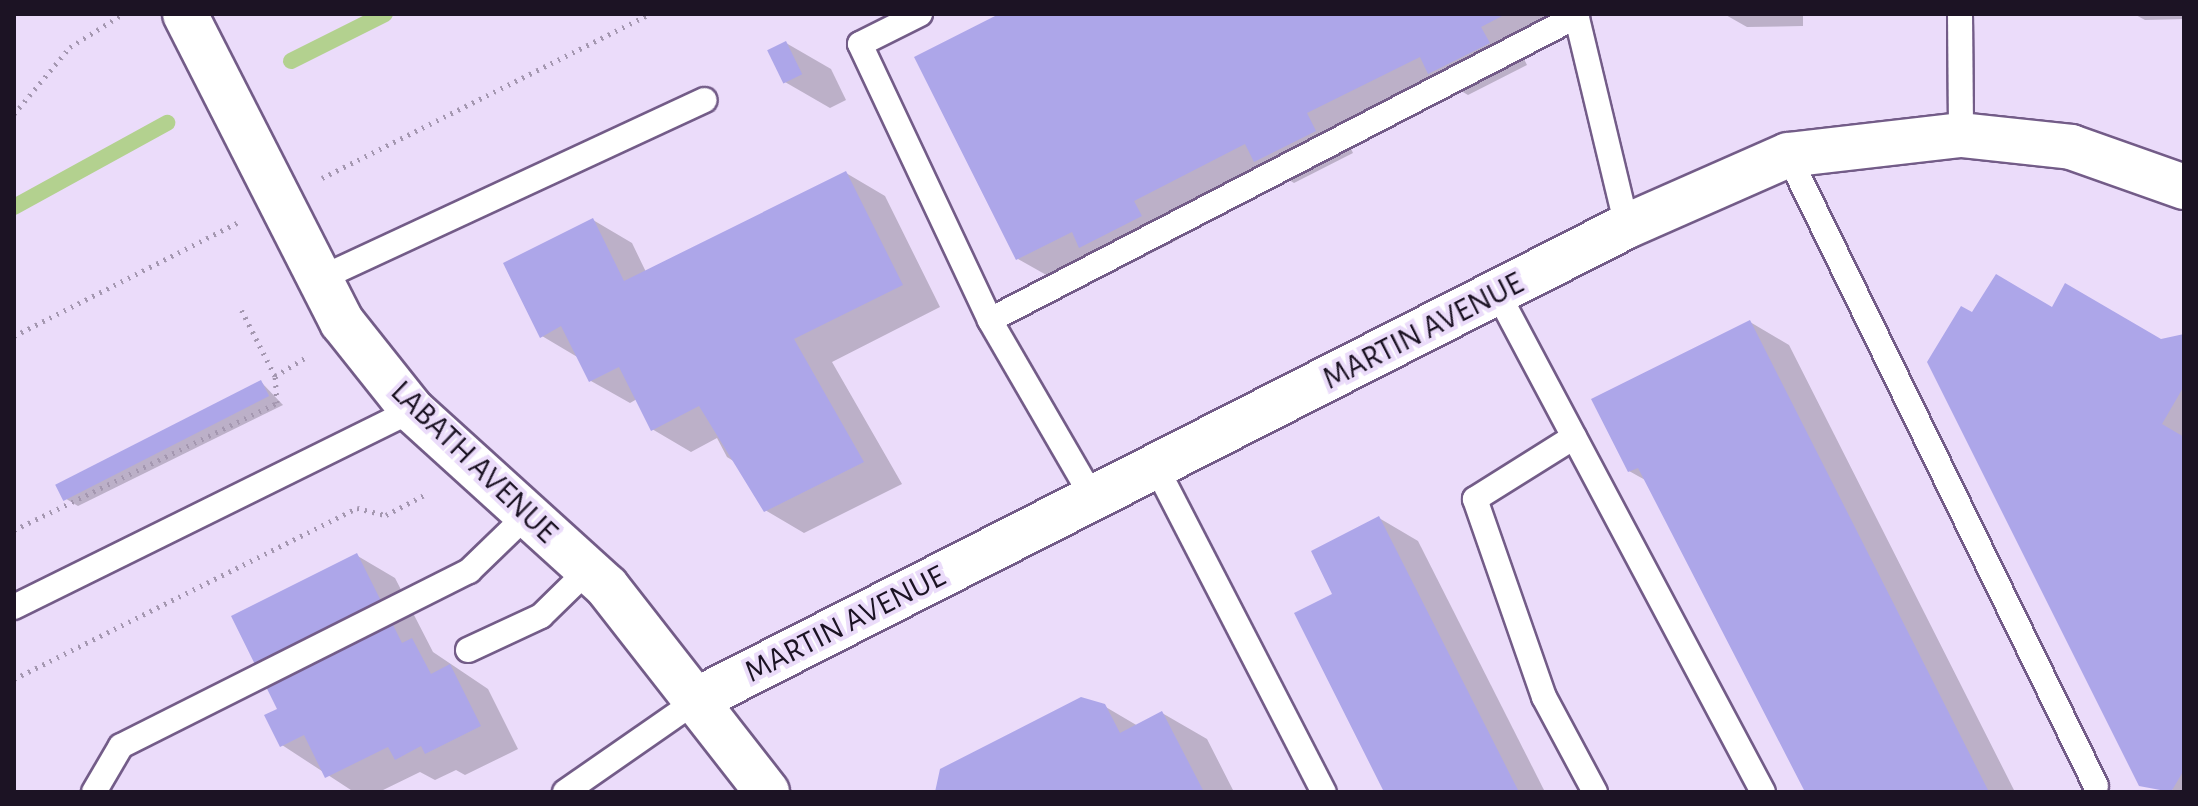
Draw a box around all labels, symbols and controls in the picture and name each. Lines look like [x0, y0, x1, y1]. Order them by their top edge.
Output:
street label: MARTIN AVENUE [1316, 264, 1530, 398]
street label: LABATH AVENUE [383, 373, 565, 551]
street label: MARTIN AVENUE [738, 557, 952, 691]

